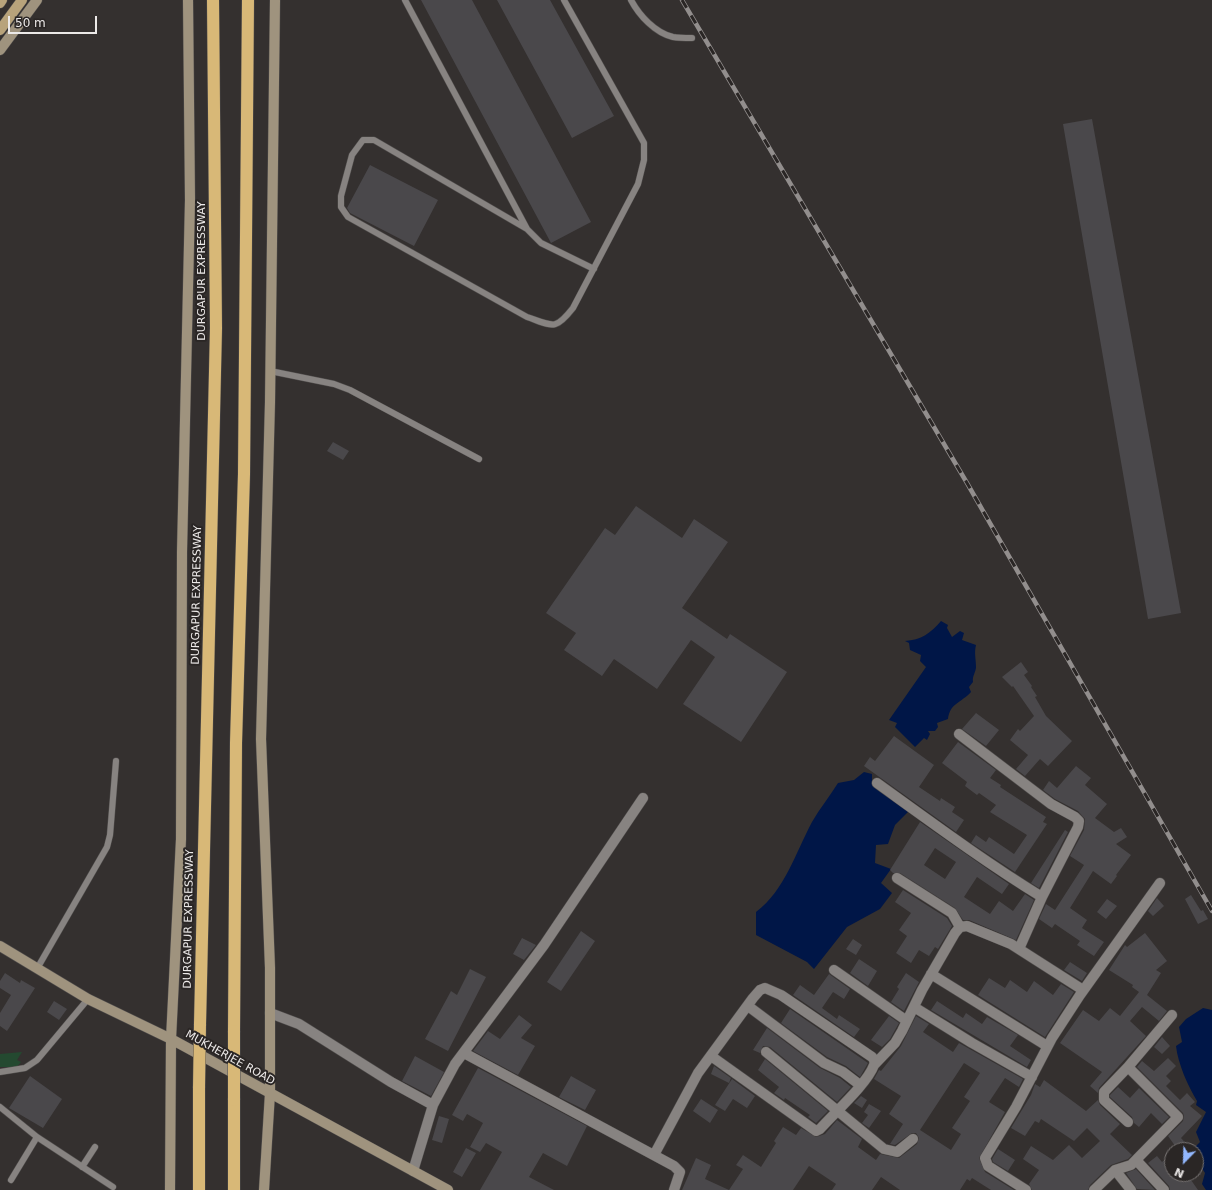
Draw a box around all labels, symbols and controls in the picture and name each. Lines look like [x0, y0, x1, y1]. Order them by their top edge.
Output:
scale bar [10, 8, 99, 34]
text: 50 m [15, 16, 46, 30]
street label: DURGAPUR EXPRESSWAY [195, 201, 209, 341]
street label: DURGAPUR EXPRESSWAY [189, 525, 205, 665]
street label: DURGAPUR EXPRESSWAY [181, 849, 197, 989]
street label: MUKHERJEE ROAD [183, 1028, 277, 1088]
north arrow [1164, 1142, 1204, 1182]
text: N [1173, 1165, 1186, 1180]

